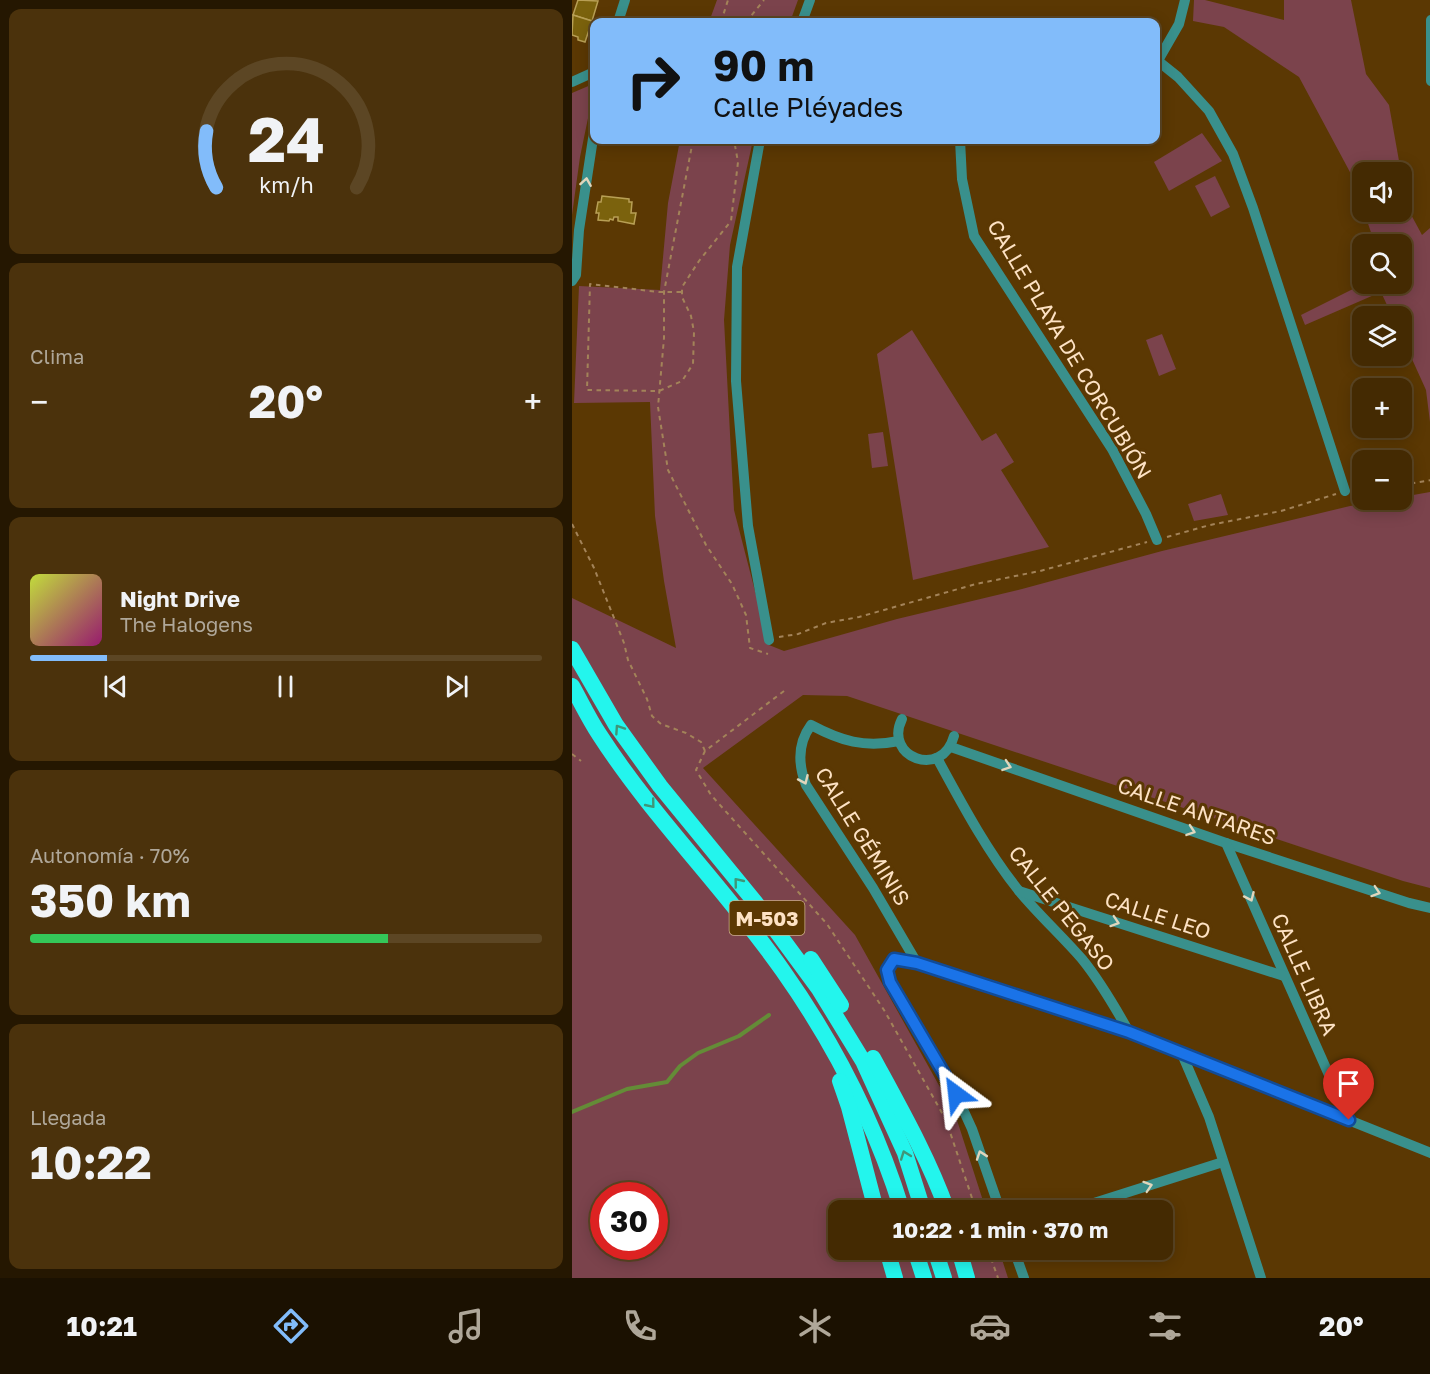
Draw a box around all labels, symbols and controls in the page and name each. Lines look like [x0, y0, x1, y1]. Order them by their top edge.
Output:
text: 90 m [713, 40, 814, 90]
icon: right [614, 42, 692, 120]
text: Calle Pléyades [713, 91, 903, 123]
text: 24 [247, 102, 325, 177]
map controls [1352, 162, 1412, 510]
button: sound [1352, 162, 1412, 222]
text: km/h [259, 173, 313, 199]
one-way arrow [579, 178, 592, 188]
street label: CALLE PLAYA DE CORCUBIÓN [982, 215, 1158, 483]
button: search [1352, 234, 1412, 294]
button: layers [1352, 306, 1412, 366]
text: Clima [30, 344, 84, 368]
text: 20° [249, 374, 323, 428]
button: + [1352, 378, 1412, 438]
text: − [30, 382, 48, 421]
text: + [524, 382, 542, 421]
button: − [1352, 450, 1412, 510]
text: Night Drive [120, 585, 240, 612]
text: The Halogens [120, 612, 253, 636]
icon: previous [99, 670, 132, 703]
icon: pause [269, 670, 302, 703]
icon: next [440, 670, 473, 703]
one-way arrow [615, 724, 626, 735]
one-way arrow [1001, 758, 1011, 771]
street label: CALLE GÉMINIS [810, 762, 916, 910]
street label: CALLE ANTARES [1114, 772, 1280, 850]
one-way arrow [797, 773, 809, 784]
one-way arrow [644, 798, 655, 809]
one-way arrow [1185, 823, 1195, 836]
street label: CALLE PEGASO [1004, 840, 1120, 976]
text: Autonomía · 70% [30, 843, 190, 867]
text: 350 km [30, 873, 191, 927]
one-way arrow [735, 878, 746, 889]
one-way arrow [1370, 885, 1380, 898]
street label: CALLE LEO [1102, 886, 1214, 944]
one-way arrow [1242, 890, 1254, 901]
road number: M-503 [730, 901, 804, 935]
street label: CALLE LIBRA [1266, 909, 1344, 1039]
one-way arrow [1109, 914, 1120, 927]
pin [1323, 1058, 1374, 1120]
position arrow [924, 1062, 988, 1126]
icon: arrive [1332, 1067, 1365, 1100]
text: Llegada [30, 1105, 106, 1129]
text: 10:22 [30, 1135, 152, 1189]
one-way arrow [900, 1150, 912, 1161]
one-way arrow [976, 1150, 989, 1161]
one-way arrow [1142, 1181, 1153, 1194]
speed limit sign: 30 [590, 1182, 668, 1260]
text: 10:22 · 1 min · 370 m [893, 1216, 1108, 1243]
icon: directions [270, 1305, 312, 1347]
icon: music [445, 1305, 487, 1347]
icon: phone [619, 1305, 661, 1347]
icon: climate [794, 1305, 836, 1347]
icon: car [969, 1305, 1011, 1347]
icon: filters [1144, 1305, 1186, 1347]
text: 10:21 [66, 1310, 137, 1342]
text: 20° [1319, 1310, 1363, 1342]

